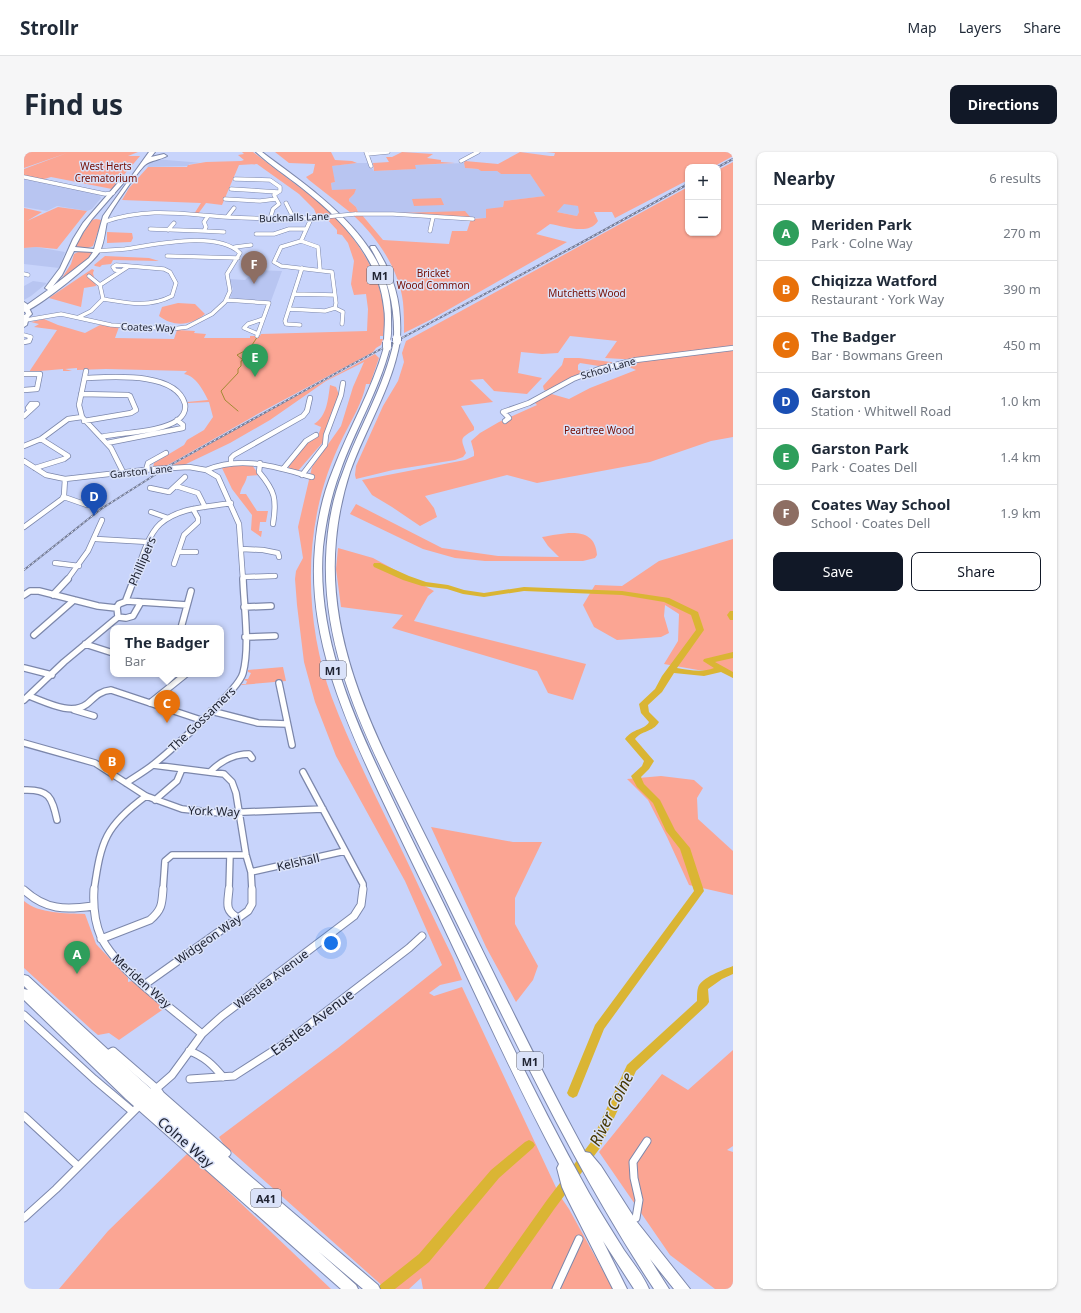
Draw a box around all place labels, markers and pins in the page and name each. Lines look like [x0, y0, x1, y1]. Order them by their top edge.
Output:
pin: F [241, 251, 267, 284]
pin: E [242, 344, 268, 377]
pin: D [81, 483, 107, 516]
pin: C [154, 690, 180, 723]
pin: B [99, 748, 125, 781]
pin: A [64, 941, 90, 974]

